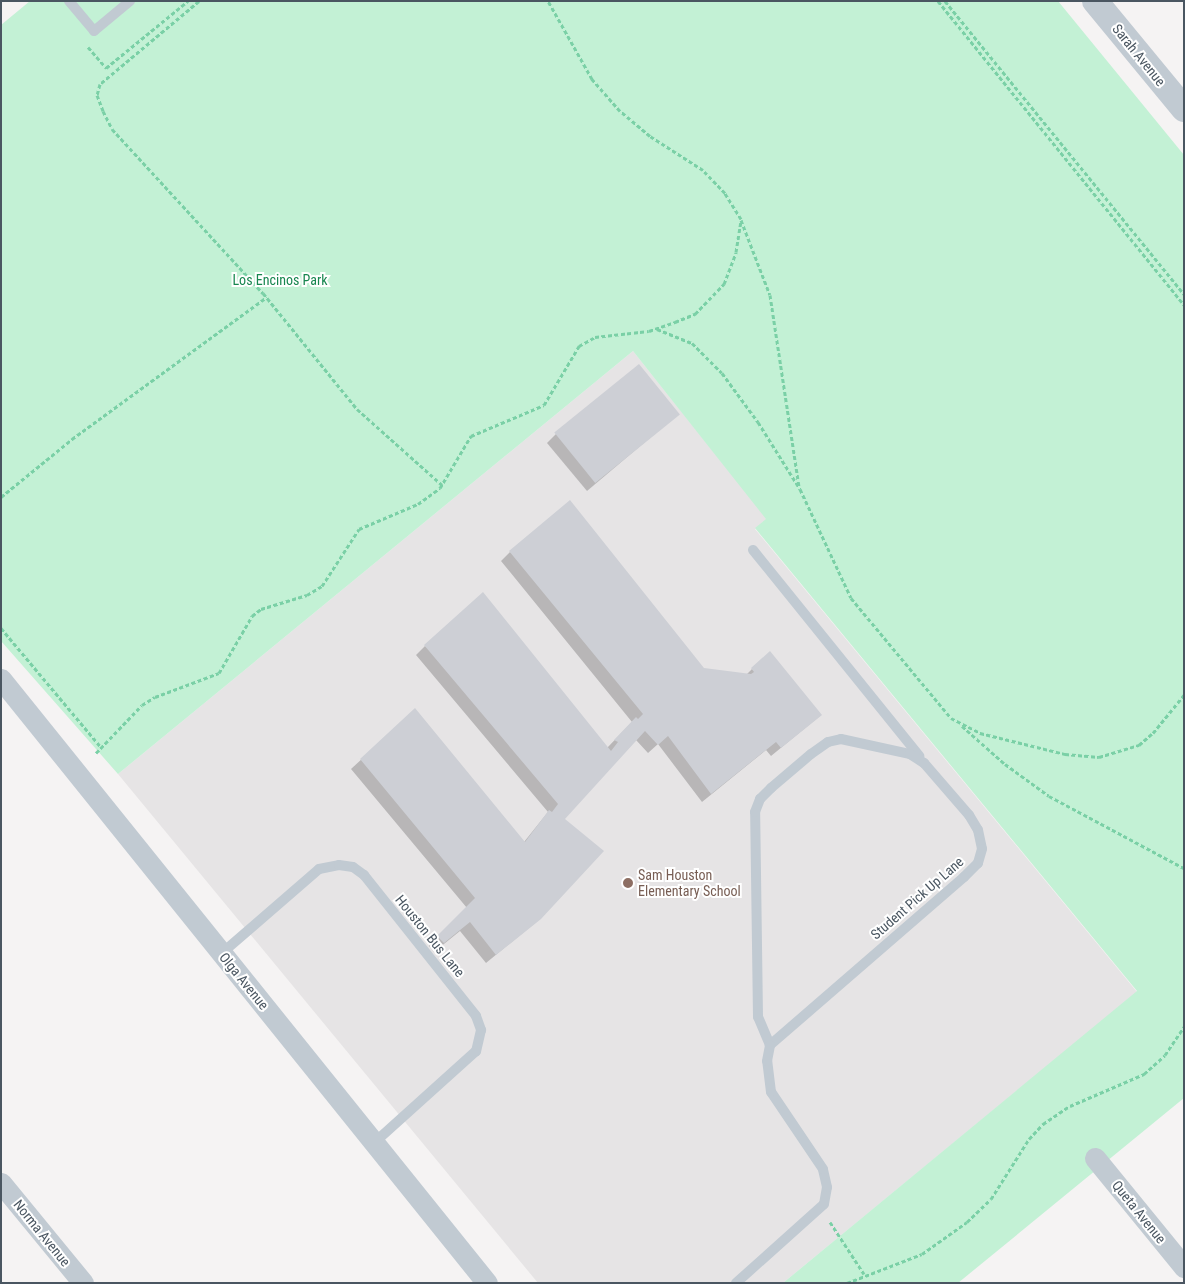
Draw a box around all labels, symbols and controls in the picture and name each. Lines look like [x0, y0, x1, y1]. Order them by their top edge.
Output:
street label: Sarah Avenue [1109, 21, 1169, 89]
park label: Los Encinos Park [232, 272, 328, 288]
street label: Student Pick Up Lane [867, 853, 967, 943]
place label: Sam Houston Elementary School [638, 867, 741, 900]
marker: Sam Houston Elementary School [622, 877, 634, 889]
street label: Houston Bus Lane [392, 892, 468, 980]
street label: Olga Avenue [216, 949, 272, 1013]
street label: Queta Avenue [1109, 1177, 1169, 1247]
street label: Norma Avenue [10, 1196, 74, 1270]

